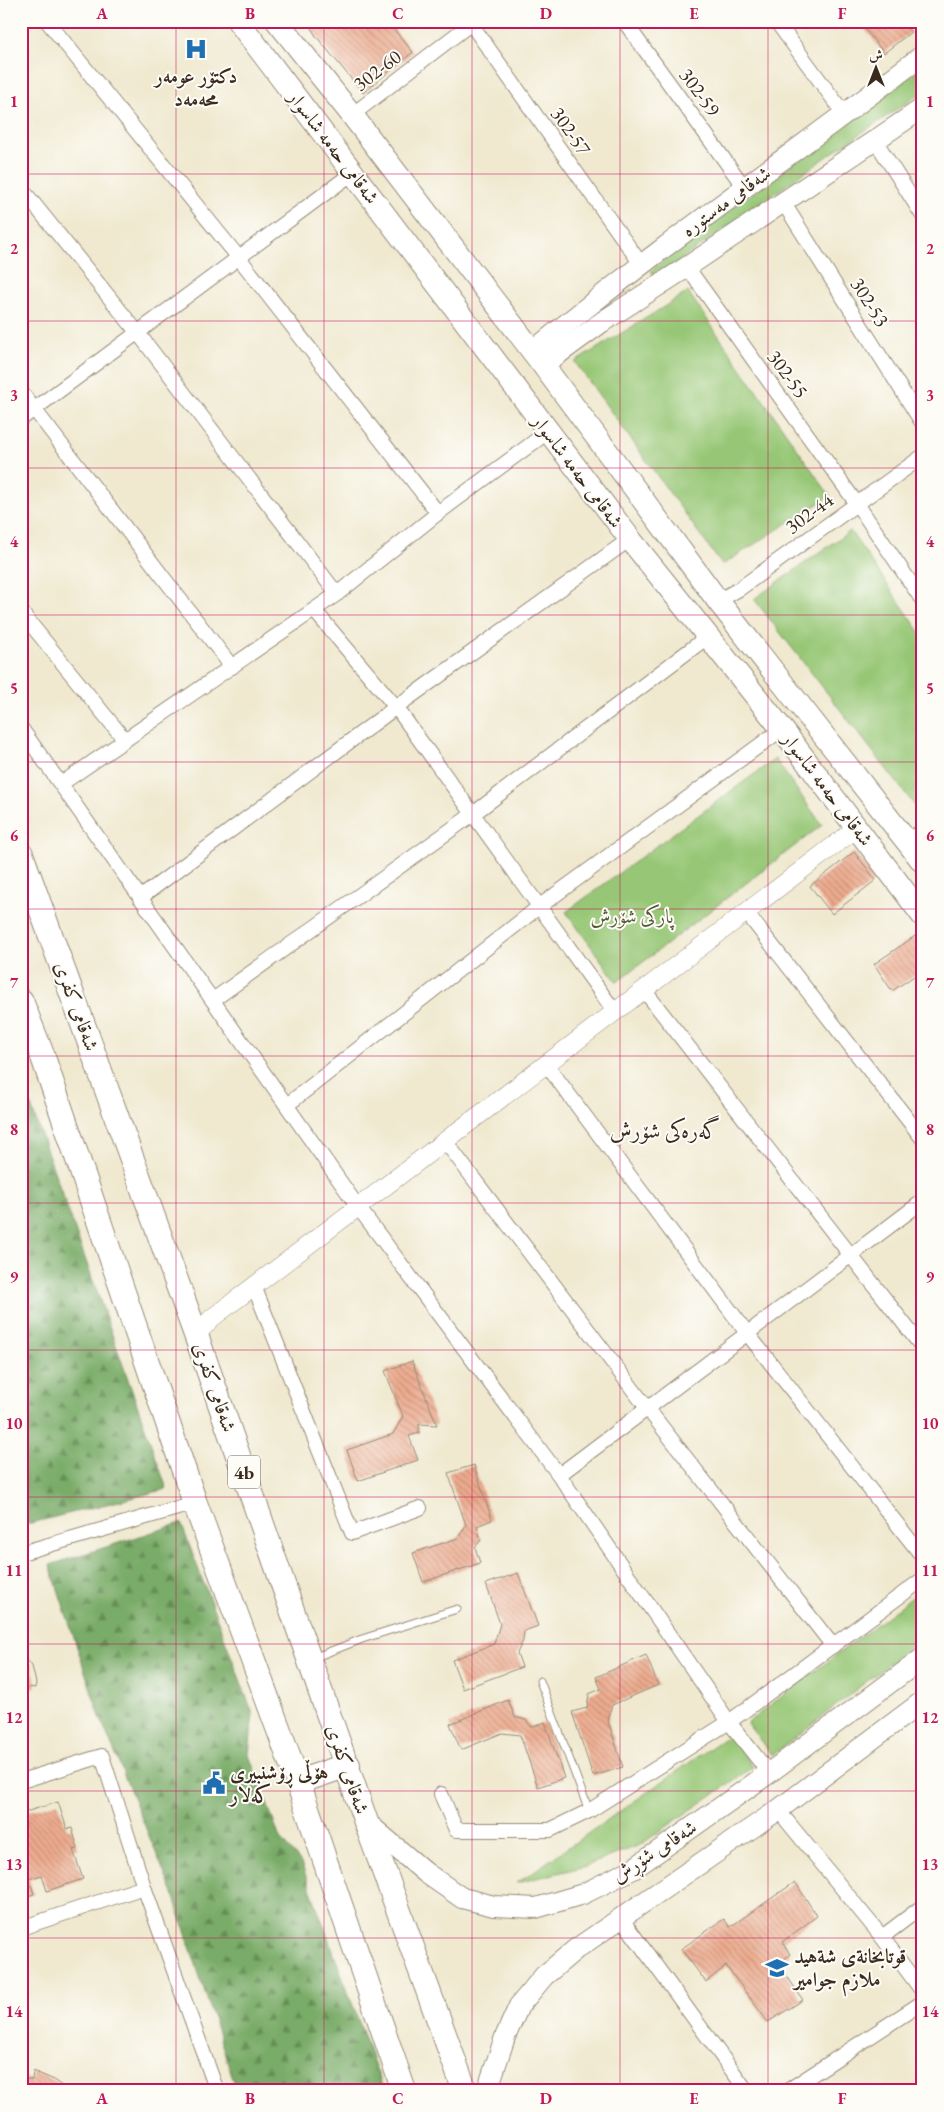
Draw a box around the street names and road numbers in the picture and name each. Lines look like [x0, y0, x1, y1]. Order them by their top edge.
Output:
street label: 302-60 [348, 43, 406, 96]
street label: 302-59 [674, 63, 726, 122]
street label: شەقامی حەمە شاسوار [281, 83, 385, 209]
street label: 302-57 [545, 102, 597, 161]
street label: شەقامی مەستورە [676, 160, 776, 242]
street label: 302-53 [845, 272, 895, 332]
street label: 302-55 [762, 345, 814, 403]
street label: شەقامی حەمە شاسوار [525, 407, 629, 533]
street label: 302-44 [780, 487, 839, 539]
street label: شەقامی حەمە شاسوار [775, 725, 879, 851]
street label: شەقامی کفری [49, 958, 105, 1054]
street label: شەقامی کفری [187, 1339, 243, 1435]
road number: 4b [228, 1455, 260, 1488]
street label: شەقامی کفری [320, 1721, 376, 1817]
street label: شەقامی شۆڕش [606, 1814, 703, 1891]

